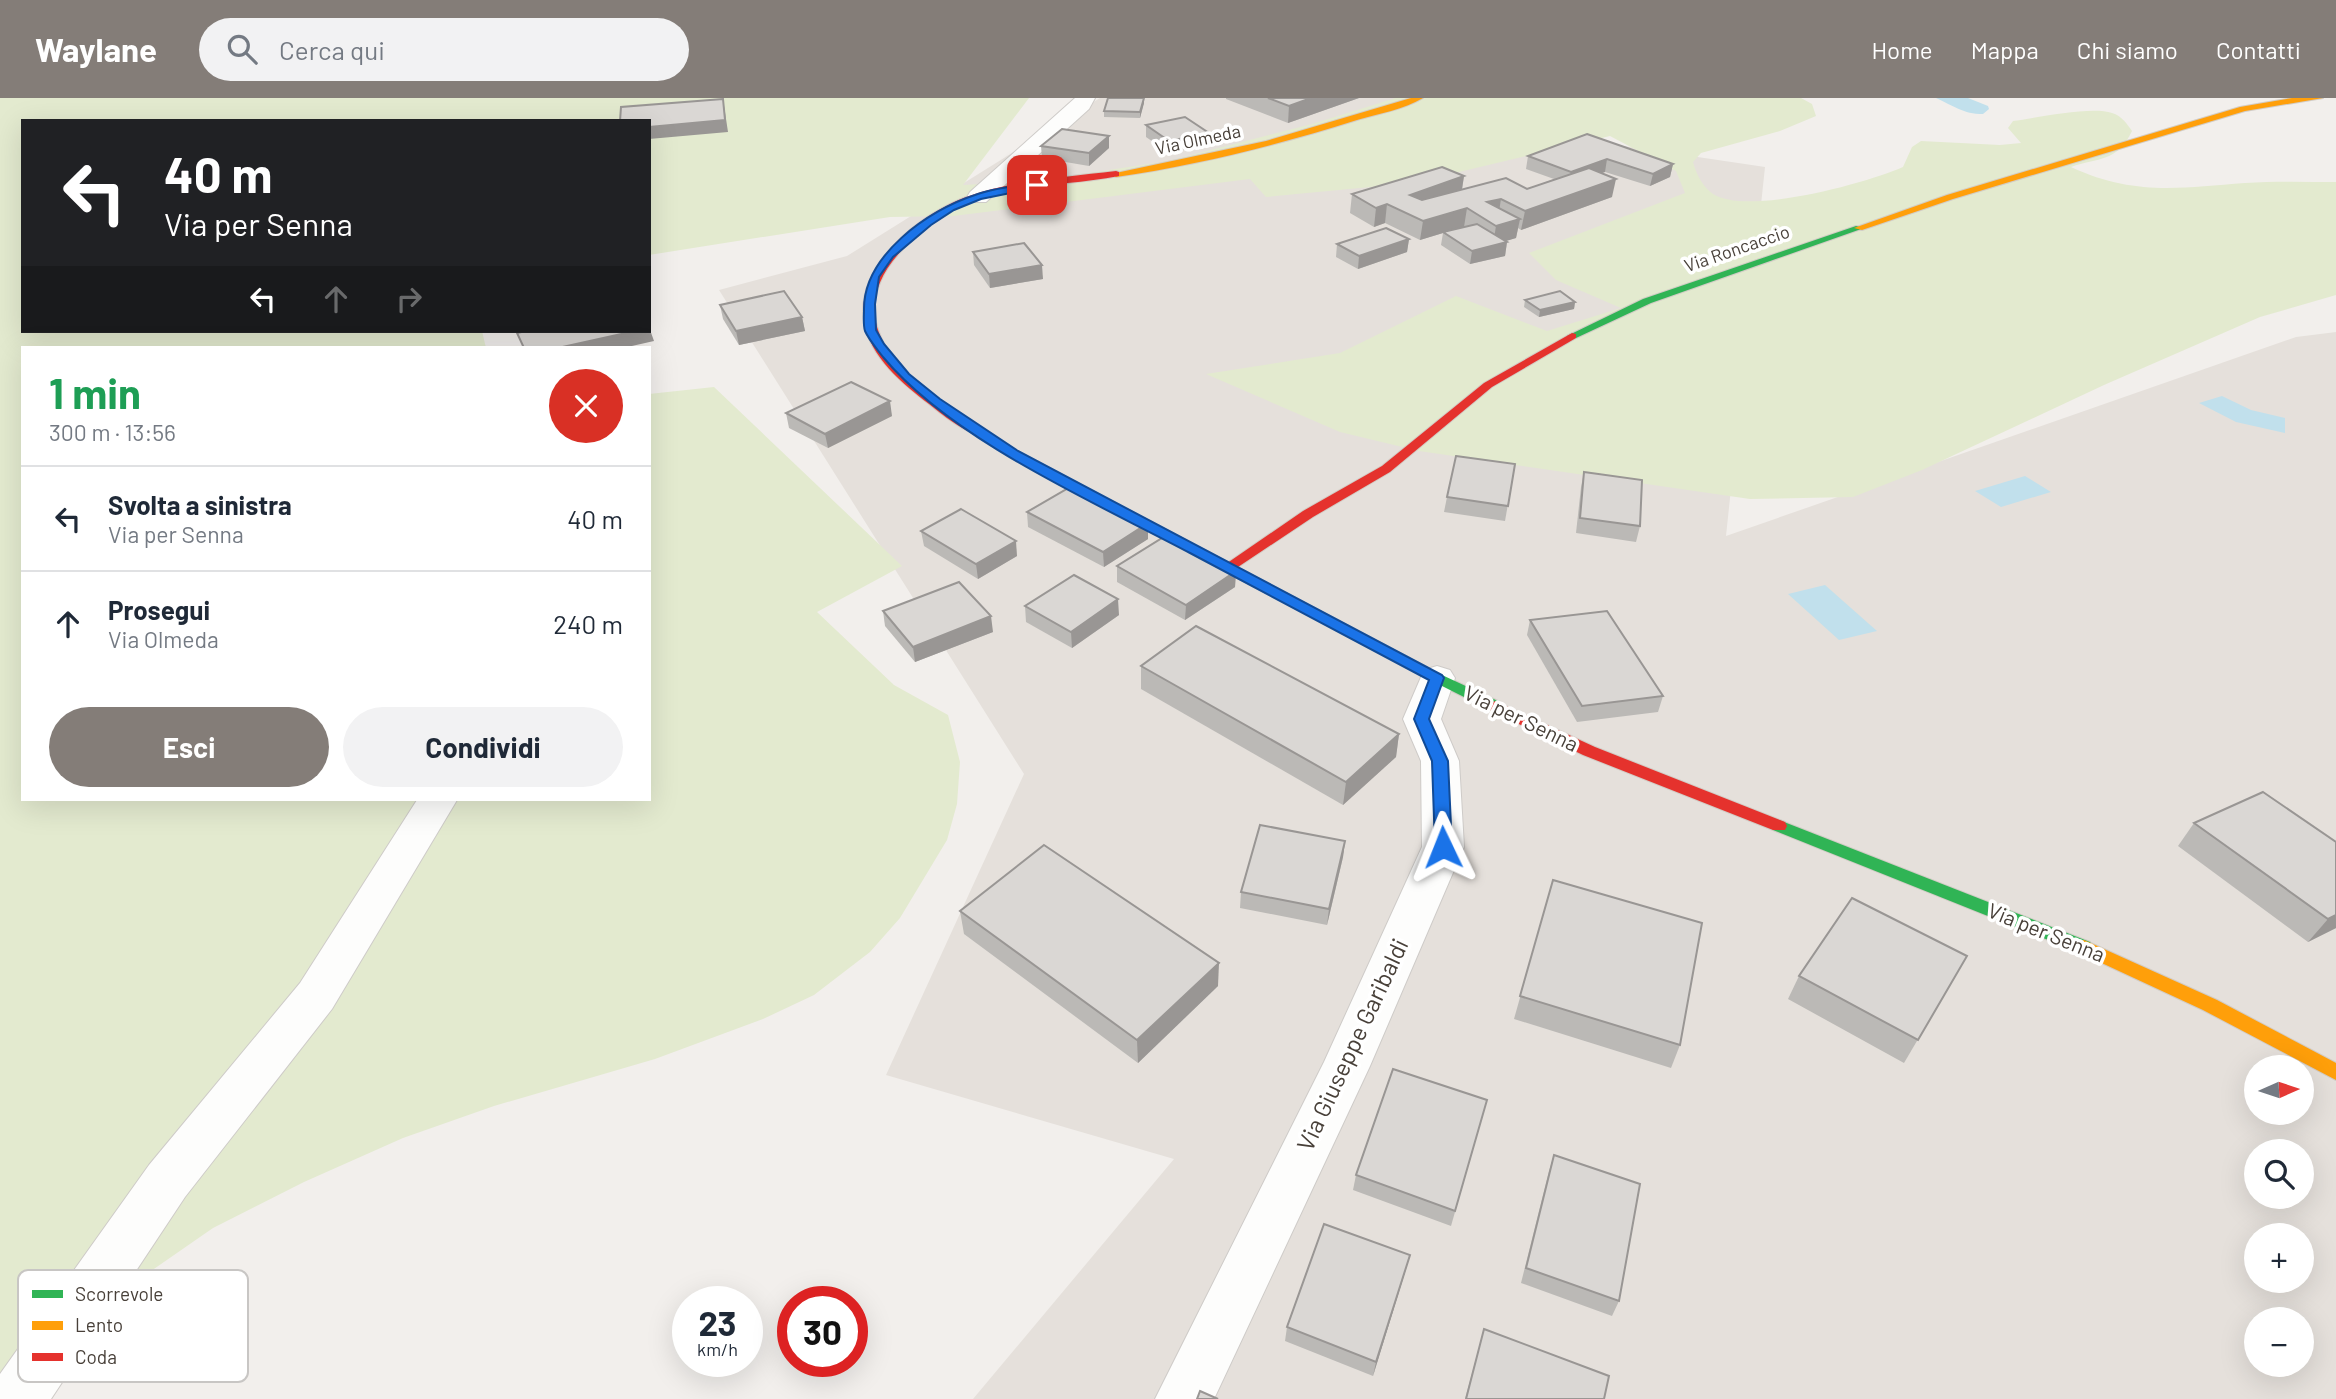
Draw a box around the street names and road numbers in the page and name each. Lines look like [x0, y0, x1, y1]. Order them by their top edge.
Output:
street label: Via Olmeda [1153, 119, 1242, 159]
street label: Via Roncaccio [1681, 220, 1792, 276]
street label: Via per Senna [1460, 679, 1583, 756]
street label: Via per Senna [1984, 897, 2109, 966]
street label: Via Giuseppe Garibaldi [1290, 934, 1414, 1155]

